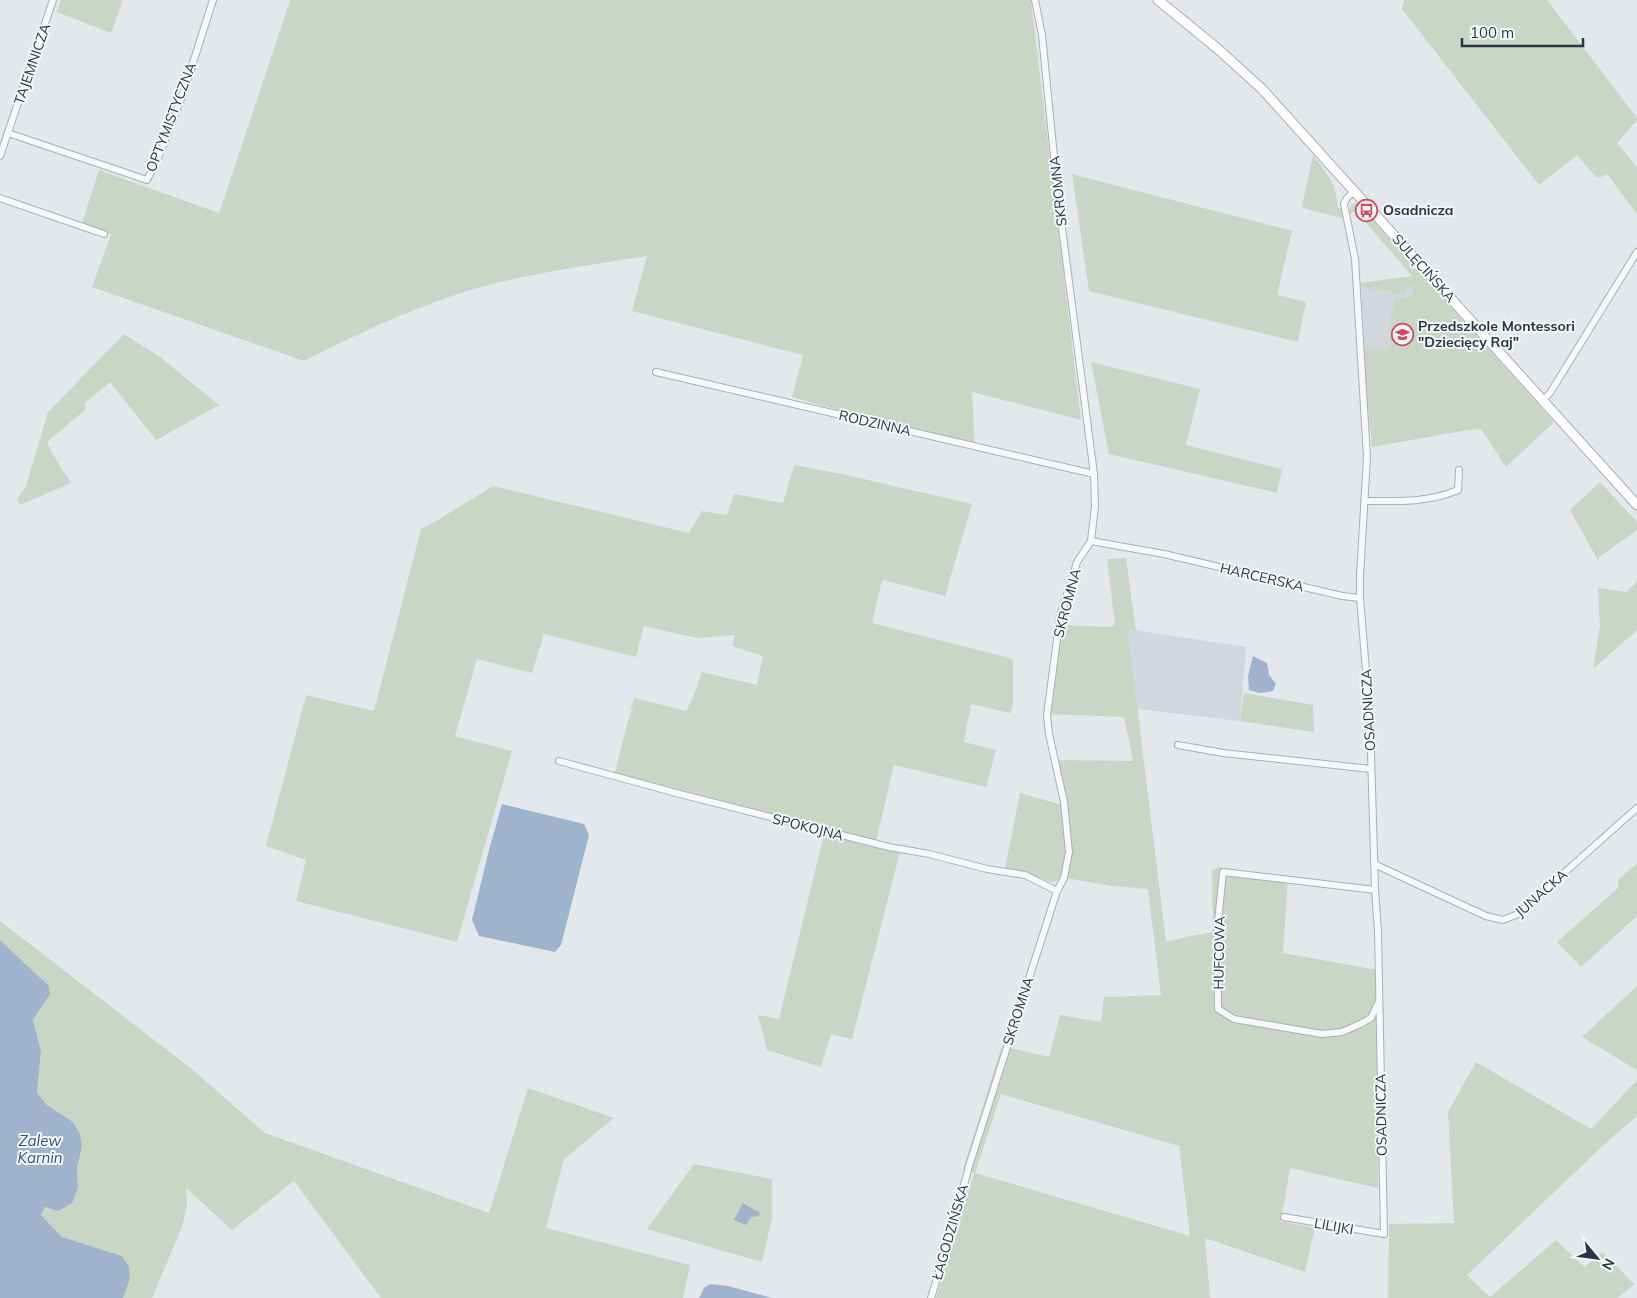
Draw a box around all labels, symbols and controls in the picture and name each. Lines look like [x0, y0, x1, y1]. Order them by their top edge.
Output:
scale bar [1462, 15, 1583, 47]
street label: TAJEMNICZA [10, 20, 55, 107]
text: 100 m [1470, 23, 1514, 42]
street label: OPTYMISTYCZNA [142, 59, 200, 174]
street label: SKROMNA [1045, 154, 1071, 227]
bus stop icon: Osadnicza [1355, 198, 1379, 222]
place label: Osadnicza [1383, 201, 1454, 219]
street label: SULĘCIŃSKA [1389, 230, 1460, 306]
place label: Przedszkole Montessori "Dziecięcy Raj" [1418, 317, 1575, 351]
school or university icon: Przedszkole Montessori "Dziecięcy Raj" [1390, 322, 1414, 346]
street label: RODZINNA [837, 406, 914, 440]
street label: HARCERSKA [1218, 559, 1306, 596]
street label: SKROMNA [1049, 566, 1085, 640]
street label: OSADNICZA [1357, 668, 1379, 752]
street label: SPOKOJNA [771, 809, 846, 845]
street label: JUNACKA [1511, 865, 1571, 921]
street label: HUFCOWA [1209, 915, 1229, 990]
street label: SKROMNA [999, 974, 1038, 1047]
street label: OSADNICZA [1371, 1073, 1391, 1156]
water label: Zalew Karnin [17, 1131, 63, 1167]
street label: ŁAGODZIŃSKA [927, 1181, 972, 1283]
street label: LILIJKI [1313, 1214, 1355, 1238]
north arrow [1572, 1233, 1622, 1283]
text: N [1598, 1255, 1619, 1273]

